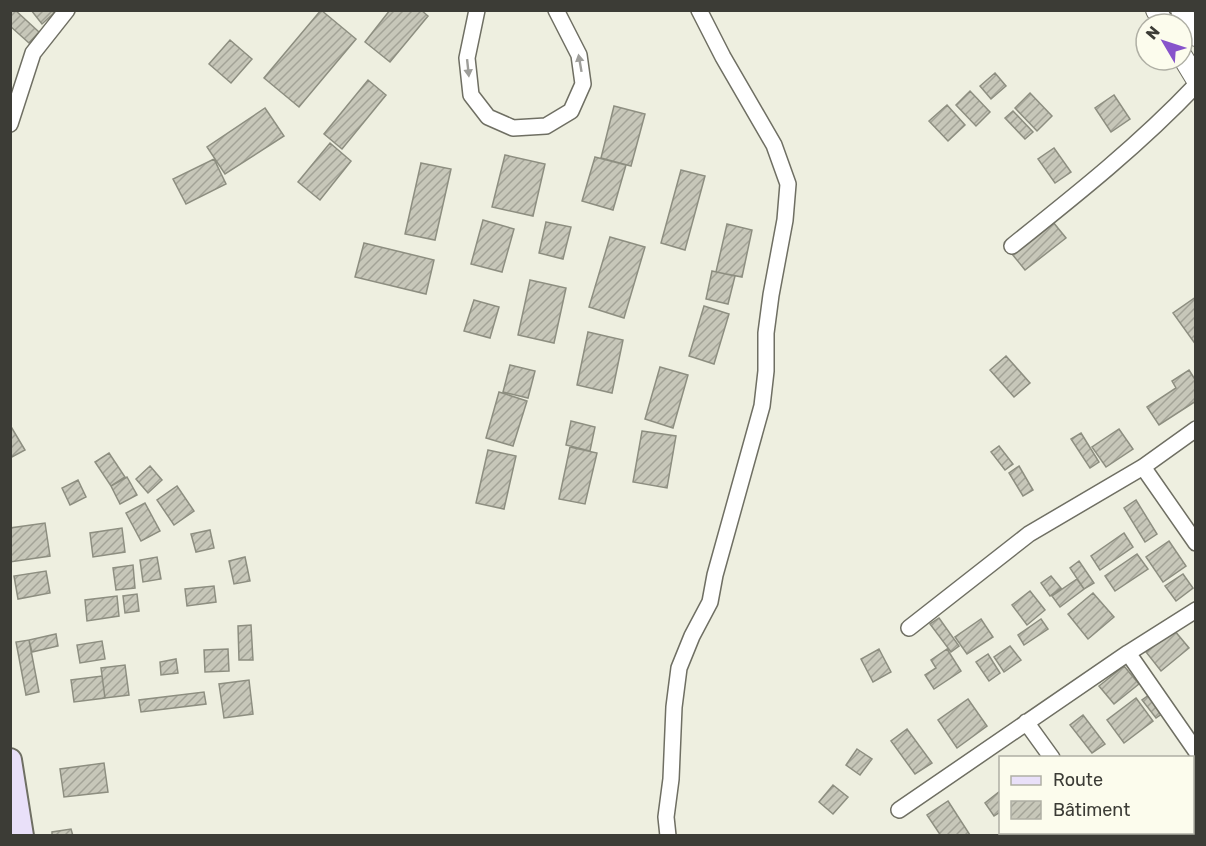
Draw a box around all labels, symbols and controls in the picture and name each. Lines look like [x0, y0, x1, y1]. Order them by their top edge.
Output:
north arrow [1134, 12, 1194, 72]
text: N [1142, 22, 1164, 43]
one-way arrow [575, 54, 584, 73]
one-way arrow [463, 58, 473, 77]
legend [999, 756, 1194, 834]
text: Route [1053, 769, 1103, 791]
text: Bâtiment [1053, 799, 1130, 821]

